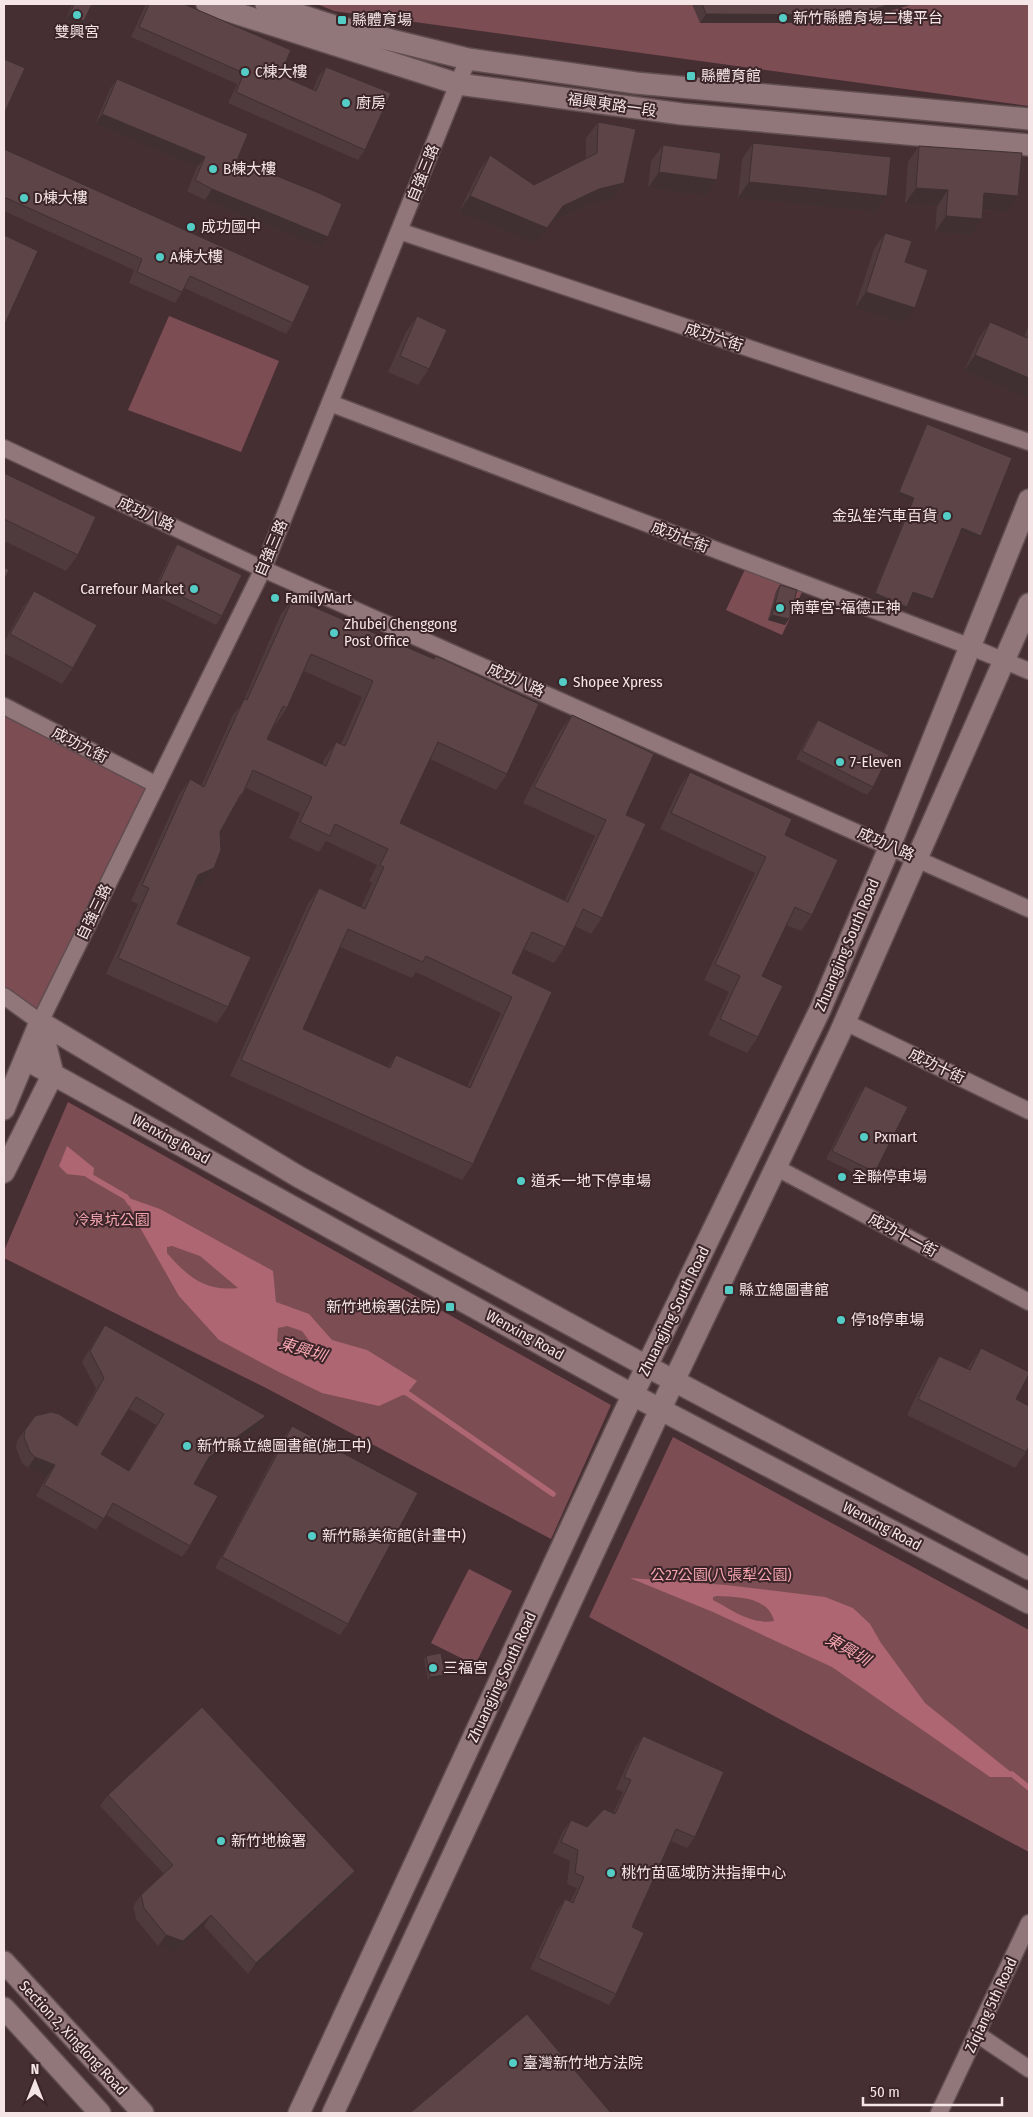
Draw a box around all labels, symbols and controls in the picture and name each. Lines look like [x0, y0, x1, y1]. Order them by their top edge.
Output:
marker: 雙興宮 [71, 9, 83, 21]
place label: 新竹縣體育場二樓平台 [793, 9, 943, 27]
place label: 縣體育場 [352, 11, 412, 29]
marker: 新竹縣體育場二樓平台 [777, 12, 789, 24]
marker: 縣體育場 [336, 14, 348, 26]
place label: 雙興宮 [54, 23, 100, 41]
place label: C棟大樓 [255, 63, 308, 81]
marker: C棟大樓 [239, 66, 251, 78]
place label: 縣體育館 [701, 67, 761, 85]
marker: 縣體育館 [685, 70, 697, 82]
street label: 福興東路一段 [566, 90, 658, 120]
place label: 廚房 [356, 94, 386, 112]
marker: 廚房 [340, 97, 352, 109]
street label: 自強三路 [403, 142, 443, 204]
place label: B棟大樓 [223, 160, 276, 178]
marker: B棟大樓 [207, 163, 219, 175]
place label: D棟大樓 [34, 189, 88, 207]
marker: D棟大樓 [18, 192, 30, 204]
place label: 成功國中 [201, 218, 261, 236]
marker: 成功國中 [185, 221, 197, 233]
place label: A棟大樓 [170, 248, 223, 266]
marker: A棟大樓 [154, 251, 166, 263]
street label: 成功六街 [683, 319, 745, 355]
street label: 成功八路 [115, 493, 177, 535]
place label: 金弘笙汽車百貨 [832, 507, 937, 525]
marker: 金弘笙汽車百貨 [941, 510, 953, 522]
street label: 自強三路 [251, 517, 291, 579]
street label: 成功七街 [649, 518, 711, 556]
place label: Carrefour Market [80, 580, 184, 598]
marker: Carrefour Market [188, 583, 200, 595]
place label: FamilyMart [285, 589, 352, 607]
marker: FamilyMart [269, 592, 281, 604]
place label: 南華宮-福德正神 [790, 599, 901, 617]
marker: 南華宮-福德正神 [774, 602, 786, 614]
place label: Zhubei Chenggong Post Office [344, 615, 457, 650]
marker: Zhubei Chenggong Post Office [328, 627, 340, 639]
street label: 成功八路 [485, 660, 547, 700]
place label: Shopee Xpress [573, 673, 663, 691]
marker: Shopee Xpress [557, 676, 569, 688]
street label: 成功九街 [49, 723, 111, 767]
place label: 7-Eleven [850, 753, 902, 771]
marker: 7-Eleven [834, 756, 846, 768]
street label: 成功八路 [855, 824, 917, 864]
street label: Zhuangjing South Road [811, 876, 883, 1014]
street label: 自強三路 [73, 881, 115, 943]
street label: 成功十街 [906, 1045, 968, 1087]
street label: Wenxing Road [129, 1110, 213, 1168]
place label: Pxmart [874, 1128, 917, 1146]
marker: Pxmart [858, 1131, 870, 1143]
place label: 全聯停車場 [852, 1168, 927, 1186]
marker: 全聯停車場 [836, 1171, 848, 1183]
place label: 道禾一地下停車場 [531, 1172, 651, 1190]
marker: 道禾一地下停車場 [515, 1175, 527, 1187]
street label: 成功十一街 [866, 1209, 940, 1261]
park label: 冷泉坑公園 [74, 1211, 150, 1229]
street label: Zhuangjing South Road [635, 1243, 713, 1379]
place label: 縣立總圖書館 [739, 1281, 829, 1299]
marker: 縣立總圖書館 [723, 1284, 735, 1296]
place label: 新竹地檢署(法院) [326, 1298, 440, 1316]
marker: 新竹地檢署(法院) [444, 1301, 456, 1313]
street label: Wenxing Road [483, 1306, 567, 1364]
place label: 停18停車場 [851, 1311, 924, 1329]
marker: 停18停車場 [835, 1314, 847, 1326]
water label: 東興圳 [277, 1333, 330, 1366]
place label: 新竹縣立總圖書館(施工中) [197, 1437, 371, 1455]
marker: 新竹縣立總圖書館(施工中) [181, 1440, 193, 1452]
street label: Wenxing Road [840, 1498, 924, 1554]
place label: 新竹縣美術館(計畫中) [322, 1527, 466, 1545]
marker: 新竹縣美術館(計畫中) [306, 1530, 318, 1542]
park label: 公27公園(八張犁公園) [650, 1566, 792, 1584]
street label: Zhuangjing South Road [464, 1609, 540, 1745]
water label: 東興圳 [822, 1629, 875, 1671]
place label: 三福宮 [443, 1659, 488, 1677]
marker: 三福宮 [427, 1662, 439, 1674]
place label: 新竹地檢署 [231, 1832, 306, 1850]
marker: 新竹地檢署 [215, 1835, 227, 1847]
place label: 桃竹苗區域防洪指揮中心 [621, 1864, 786, 1882]
marker: 桃竹苗區域防洪指揮中心 [605, 1867, 617, 1879]
street label: Ziqiang 5th Road [961, 1955, 1021, 2055]
street label: Section 2, Xinglong Road [15, 1977, 131, 2099]
place label: 臺灣新竹地方法院 [523, 2054, 643, 2072]
north arrow [10, 2057, 60, 2107]
marker: 臺灣新竹地方法院 [507, 2057, 519, 2069]
text: N [31, 2061, 39, 2078]
scale bar [863, 2074, 1002, 2106]
text: 50 m [870, 2083, 900, 2101]

